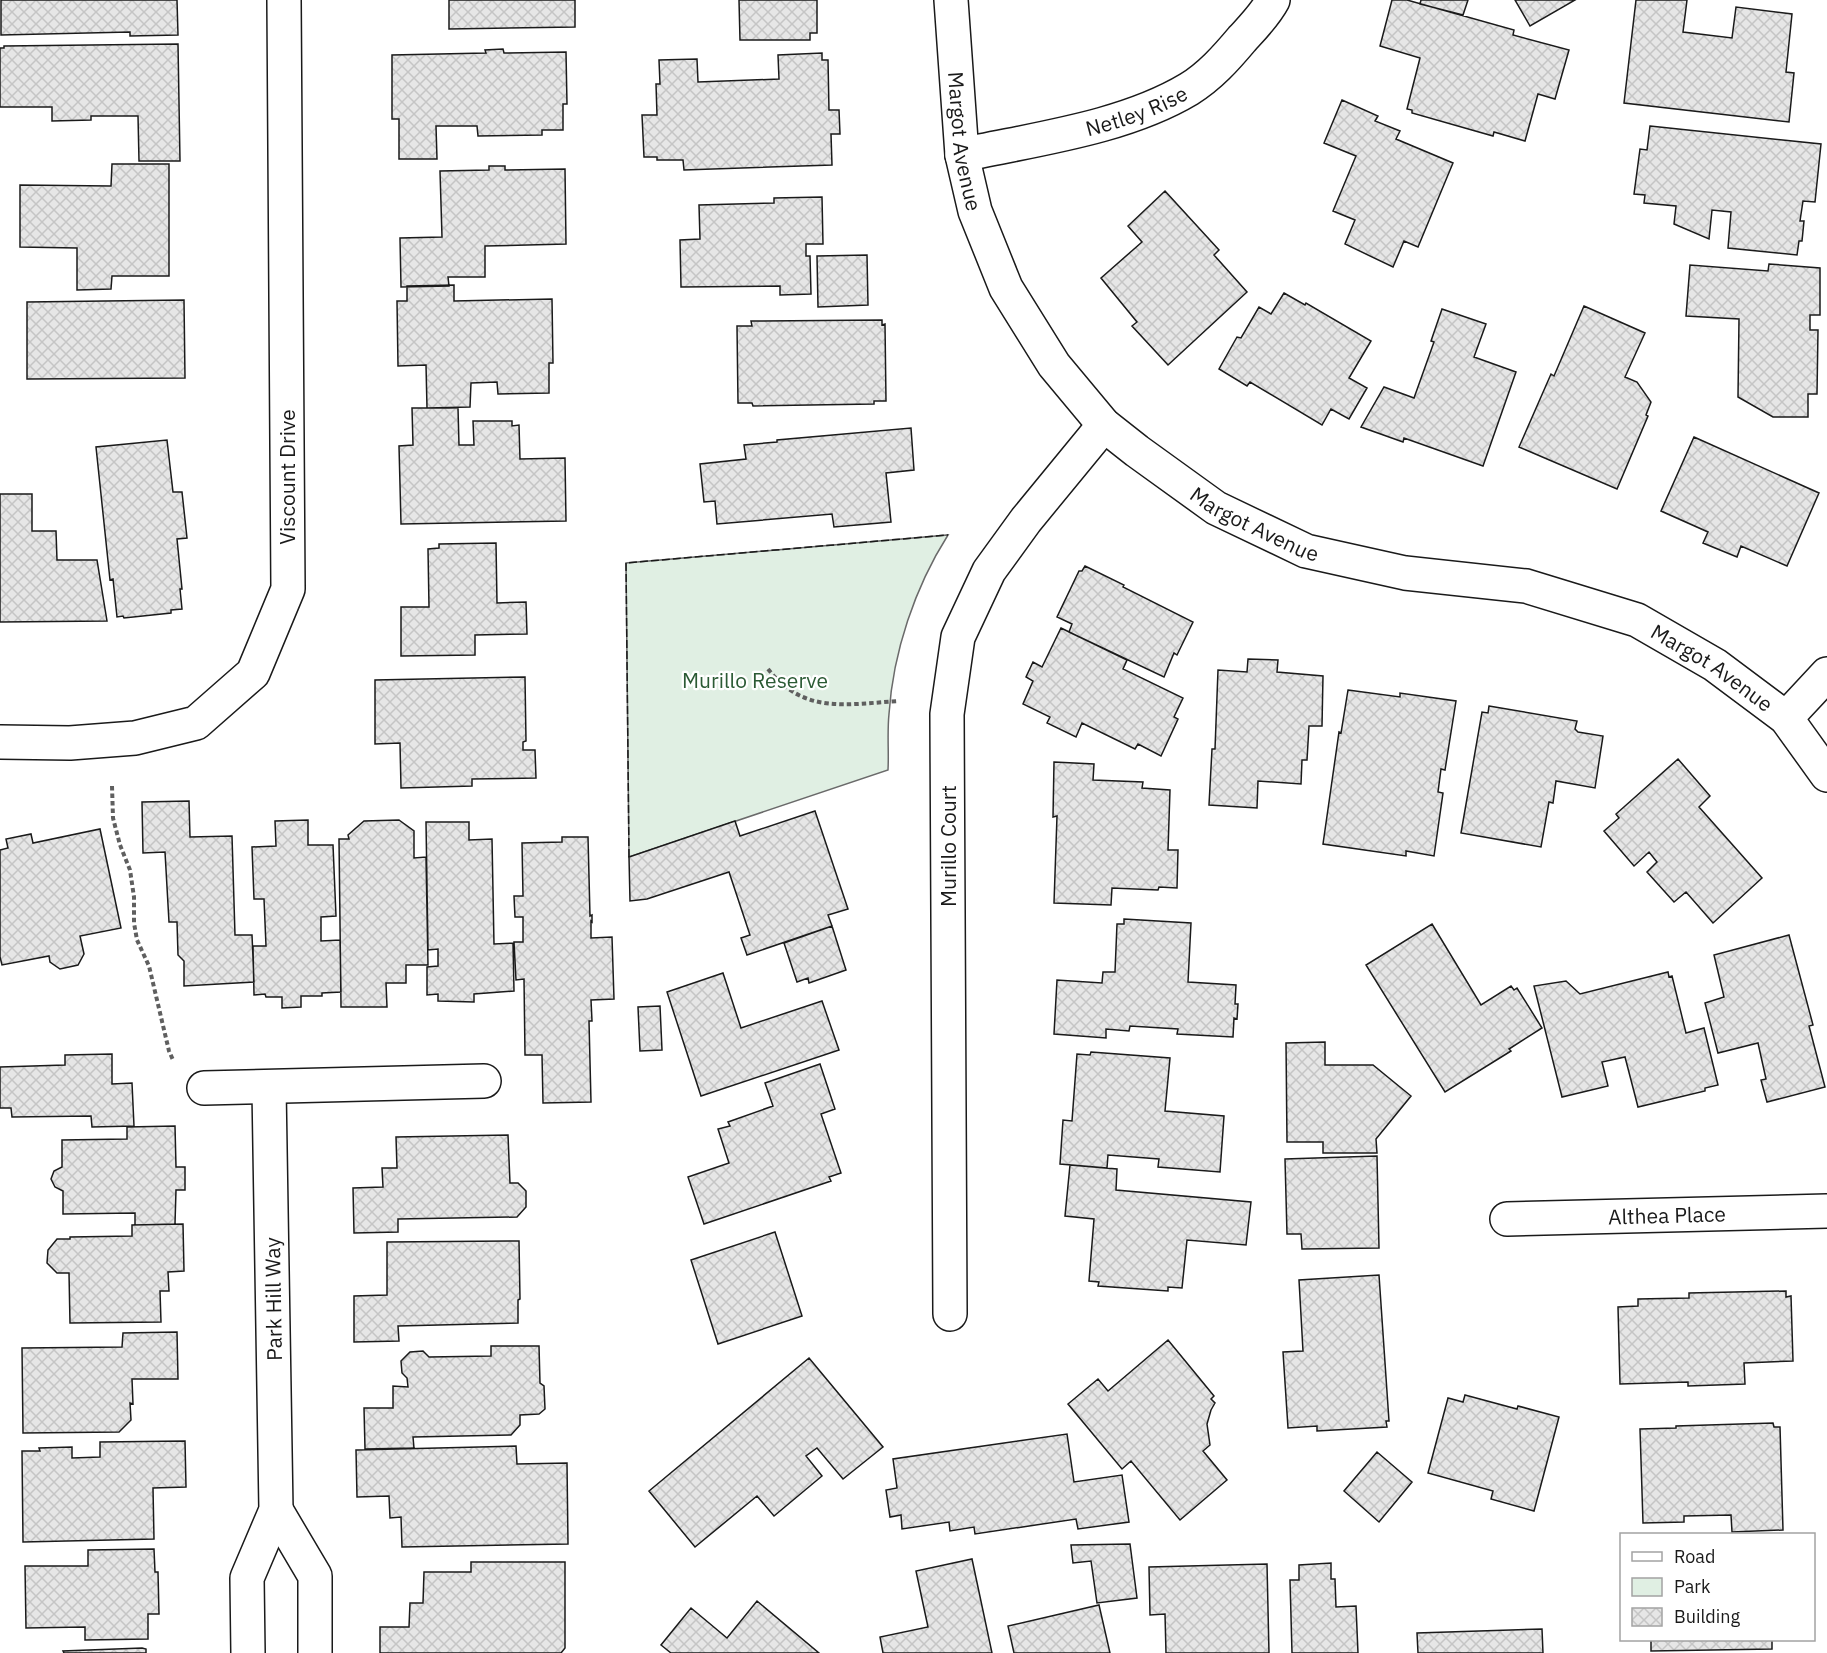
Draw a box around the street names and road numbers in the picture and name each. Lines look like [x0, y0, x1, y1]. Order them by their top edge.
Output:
street label: Margot Avenue [942, 70, 989, 214]
street label: Netley Rise [1082, 79, 1192, 142]
street label: Viscount Drive [273, 409, 301, 545]
street label: Margot Avenue [1185, 480, 1321, 567]
street label: Margot Avenue [1646, 617, 1779, 718]
street label: Murillo Court [934, 785, 962, 907]
street label: Althea Place [1608, 1200, 1726, 1230]
street label: Park Hill Way [258, 1236, 288, 1361]

